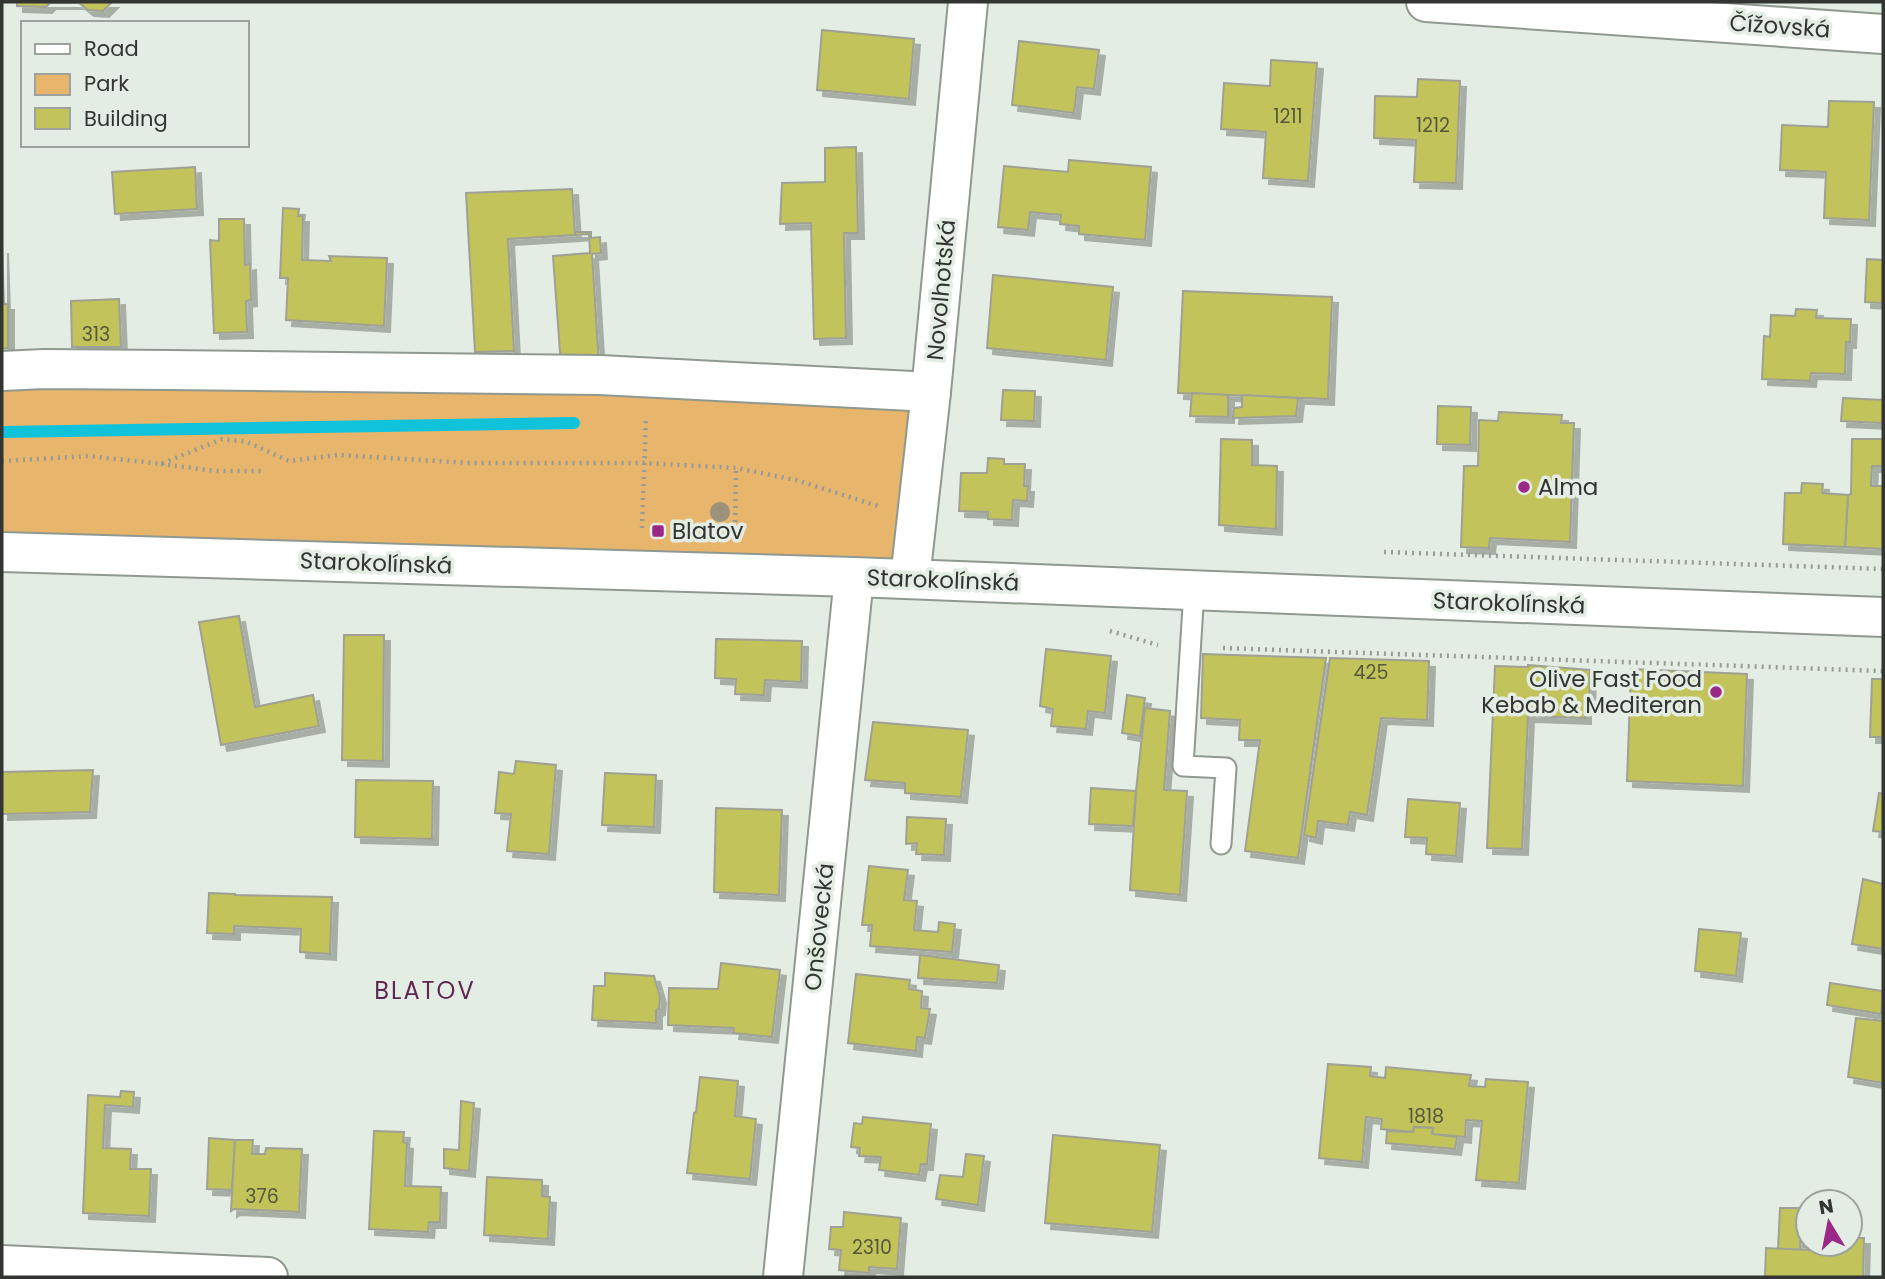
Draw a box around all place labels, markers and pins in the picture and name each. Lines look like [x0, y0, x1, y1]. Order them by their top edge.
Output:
place label: Alma [1538, 471, 1598, 503]
marker: Alma [1516, 479, 1532, 495]
place label: Blatov [672, 515, 743, 547]
marker: Blatov [650, 523, 666, 539]
place label: Olive Fast Food Kebab & Mediteran [1481, 663, 1702, 721]
marker: Olive Fast Food Kebab & Mediteran [1708, 684, 1724, 700]

